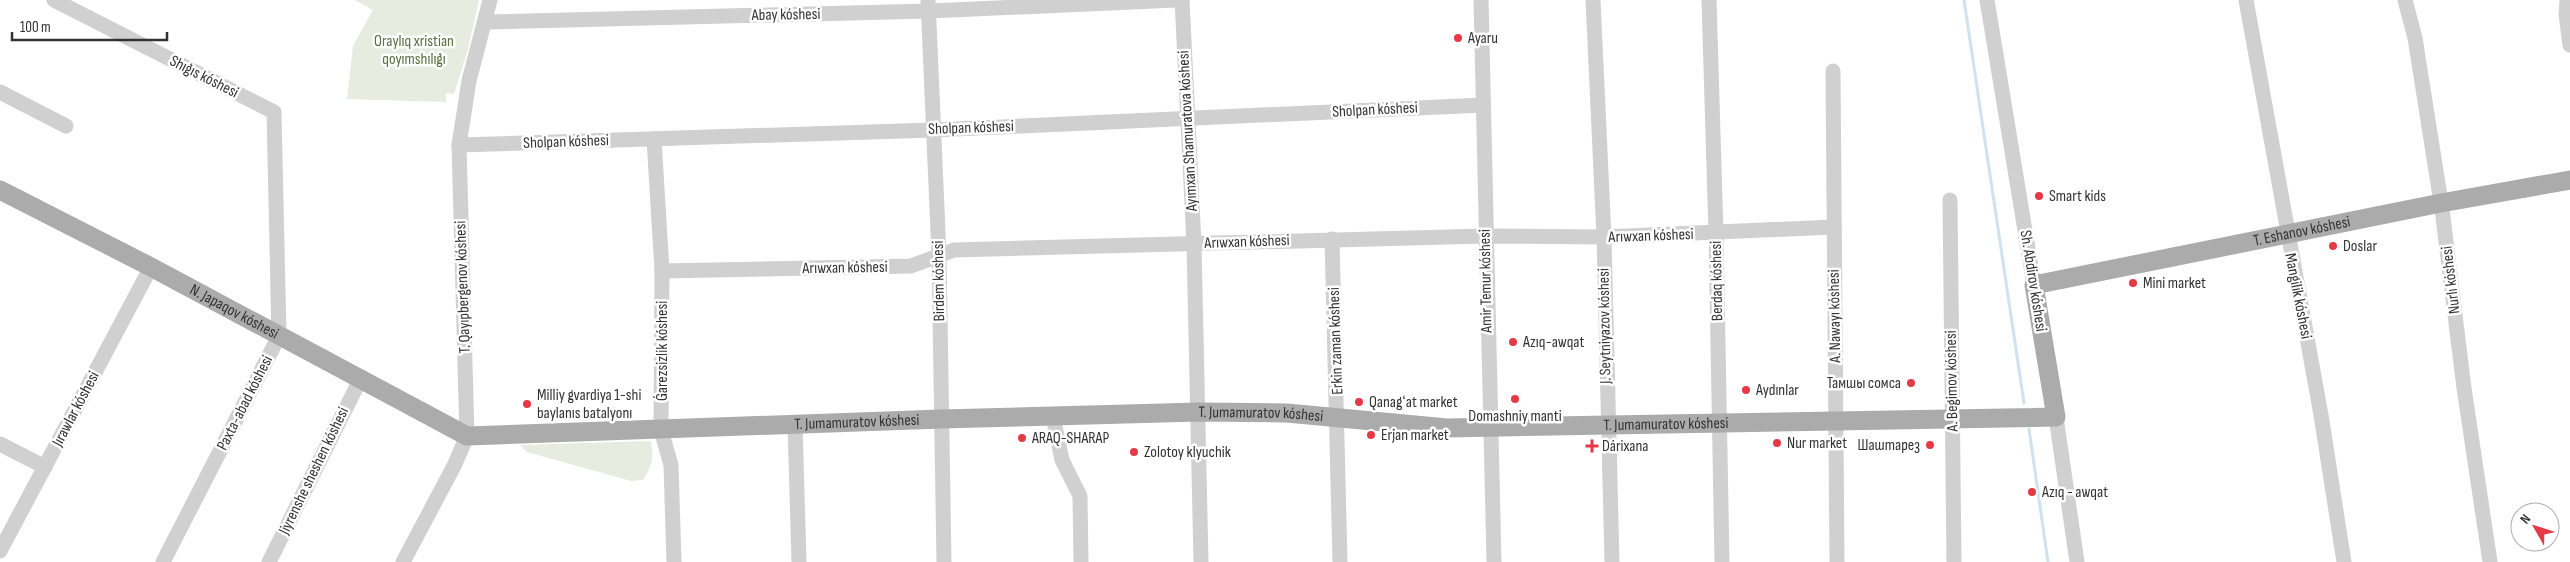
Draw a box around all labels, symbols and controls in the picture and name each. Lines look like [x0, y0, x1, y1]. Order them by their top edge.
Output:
street label: Abay kóshesi [750, 5, 821, 25]
scale bar [12, 10, 168, 42]
text: 100 m [20, 18, 51, 37]
place label: Ayaru [1467, 29, 1498, 48]
park label: Oraylıq xristian qoyımshılıǵı [374, 32, 454, 69]
marker: Ayaru [1452, 32, 1464, 44]
street label: Ayımxan Shamuratova kóshesi [1174, 50, 1202, 213]
street label: Shıǵıs kóshesi [166, 52, 242, 102]
street label: Sholpan kóshesi [1332, 98, 1418, 122]
street label: Sholpan kóshesi [928, 117, 1014, 139]
street label: Sholpan kóshesi [523, 131, 609, 153]
place label: Smart kids [2049, 187, 2106, 206]
marker: Smart kids [2033, 190, 2045, 202]
street label: T. Eshanov kóshesi [2252, 212, 2352, 250]
street label: T. Qayıpbergenov kóshesi [451, 220, 475, 354]
street label: Arıwxan kóshesi [1607, 225, 1694, 247]
street label: Amir Temur kóshesi [1476, 229, 1496, 334]
street label: Sh. Abdirov kóshesi [2016, 229, 2050, 333]
street label: Arıwxan kóshesi [1203, 231, 1290, 253]
place label: Doslar [2343, 237, 2377, 256]
marker: Doslar [2327, 240, 2339, 252]
street label: Birdem kóshesi [929, 241, 949, 321]
street label: Berdaq kóshesi [1707, 241, 1727, 321]
street label: Nurlı kóshesi [2437, 245, 2465, 315]
street label: Mangilik kóshesi [2280, 251, 2316, 341]
street label: Arıwxan kóshesi [801, 258, 888, 278]
street label: J. Seytniyazov kóshesi [1594, 268, 1616, 385]
street label: A. Nawayı kóshesi [1825, 269, 1845, 364]
place label: Mini market [2143, 274, 2206, 293]
marker: Mini market [2127, 277, 2139, 289]
street label: N. Japaqov kóshesi [187, 280, 282, 343]
street label: Erkin zaman kóshesi [1325, 287, 1347, 395]
street label: Ǵarezsizlik kóshesi [653, 301, 672, 401]
street label: A. Begimov kóshesi [1942, 330, 1962, 433]
place label: Azıq-awqat [1522, 333, 1584, 352]
marker: Azıq-awqat [1507, 336, 1519, 348]
street label: Paxta-abad kóshesi [213, 352, 277, 454]
street label: Jırawlar kóshesi [48, 368, 104, 451]
place label: Тамшы сомса [1827, 374, 1901, 393]
marker: Тамшы сомса [1905, 377, 1917, 389]
place label: Aydınlar [1755, 381, 1799, 400]
marker: Aydınlar [1740, 384, 1752, 396]
place label: Milliy gvardiya 1-shi baylanıs batalyonı [537, 386, 641, 423]
place label: Qanagʻat market [1369, 393, 1458, 412]
marker: Domashniy manti [1509, 393, 1521, 405]
marker: Qanagʻat market [1353, 396, 1365, 408]
marker: Milliy gvardiya 1-shi baylanıs batalyonı [521, 398, 533, 410]
street label: T. Jumamuratov kóshesi [1198, 402, 1324, 426]
street label: Jiyrenshe sheshen kóshesi [274, 404, 353, 539]
place label: Domashniy manti [1468, 407, 1562, 426]
street label: T. Jumamuratov kóshesi [794, 410, 920, 434]
street label: T. Jumamuratov kóshesi [1603, 413, 1729, 435]
place label: Erjan market [1381, 426, 1449, 445]
place label: ARAQ-SHARAP [1031, 429, 1109, 448]
marker: Erjan market [1365, 429, 1377, 441]
marker: ARAQ-SHARAP [1016, 432, 1028, 444]
place label: Nur market [1787, 434, 1847, 453]
place label: Шаштарез [1858, 436, 1920, 455]
place label: Dárixana [1602, 437, 1649, 456]
marker: Nur market [1771, 437, 1783, 449]
marker: Шаштарез [1924, 439, 1936, 451]
marker: Dárixana [1586, 440, 1598, 452]
place label: Zolotoy klyuchik [1144, 443, 1231, 462]
marker: Zolotoy klyuchik [1128, 446, 1140, 458]
place label: Azıq - awqat [2041, 483, 2108, 502]
marker: Azıq - awqat [2026, 486, 2038, 498]
north arrow [2510, 502, 2560, 552]
text: N [2516, 511, 2534, 527]

